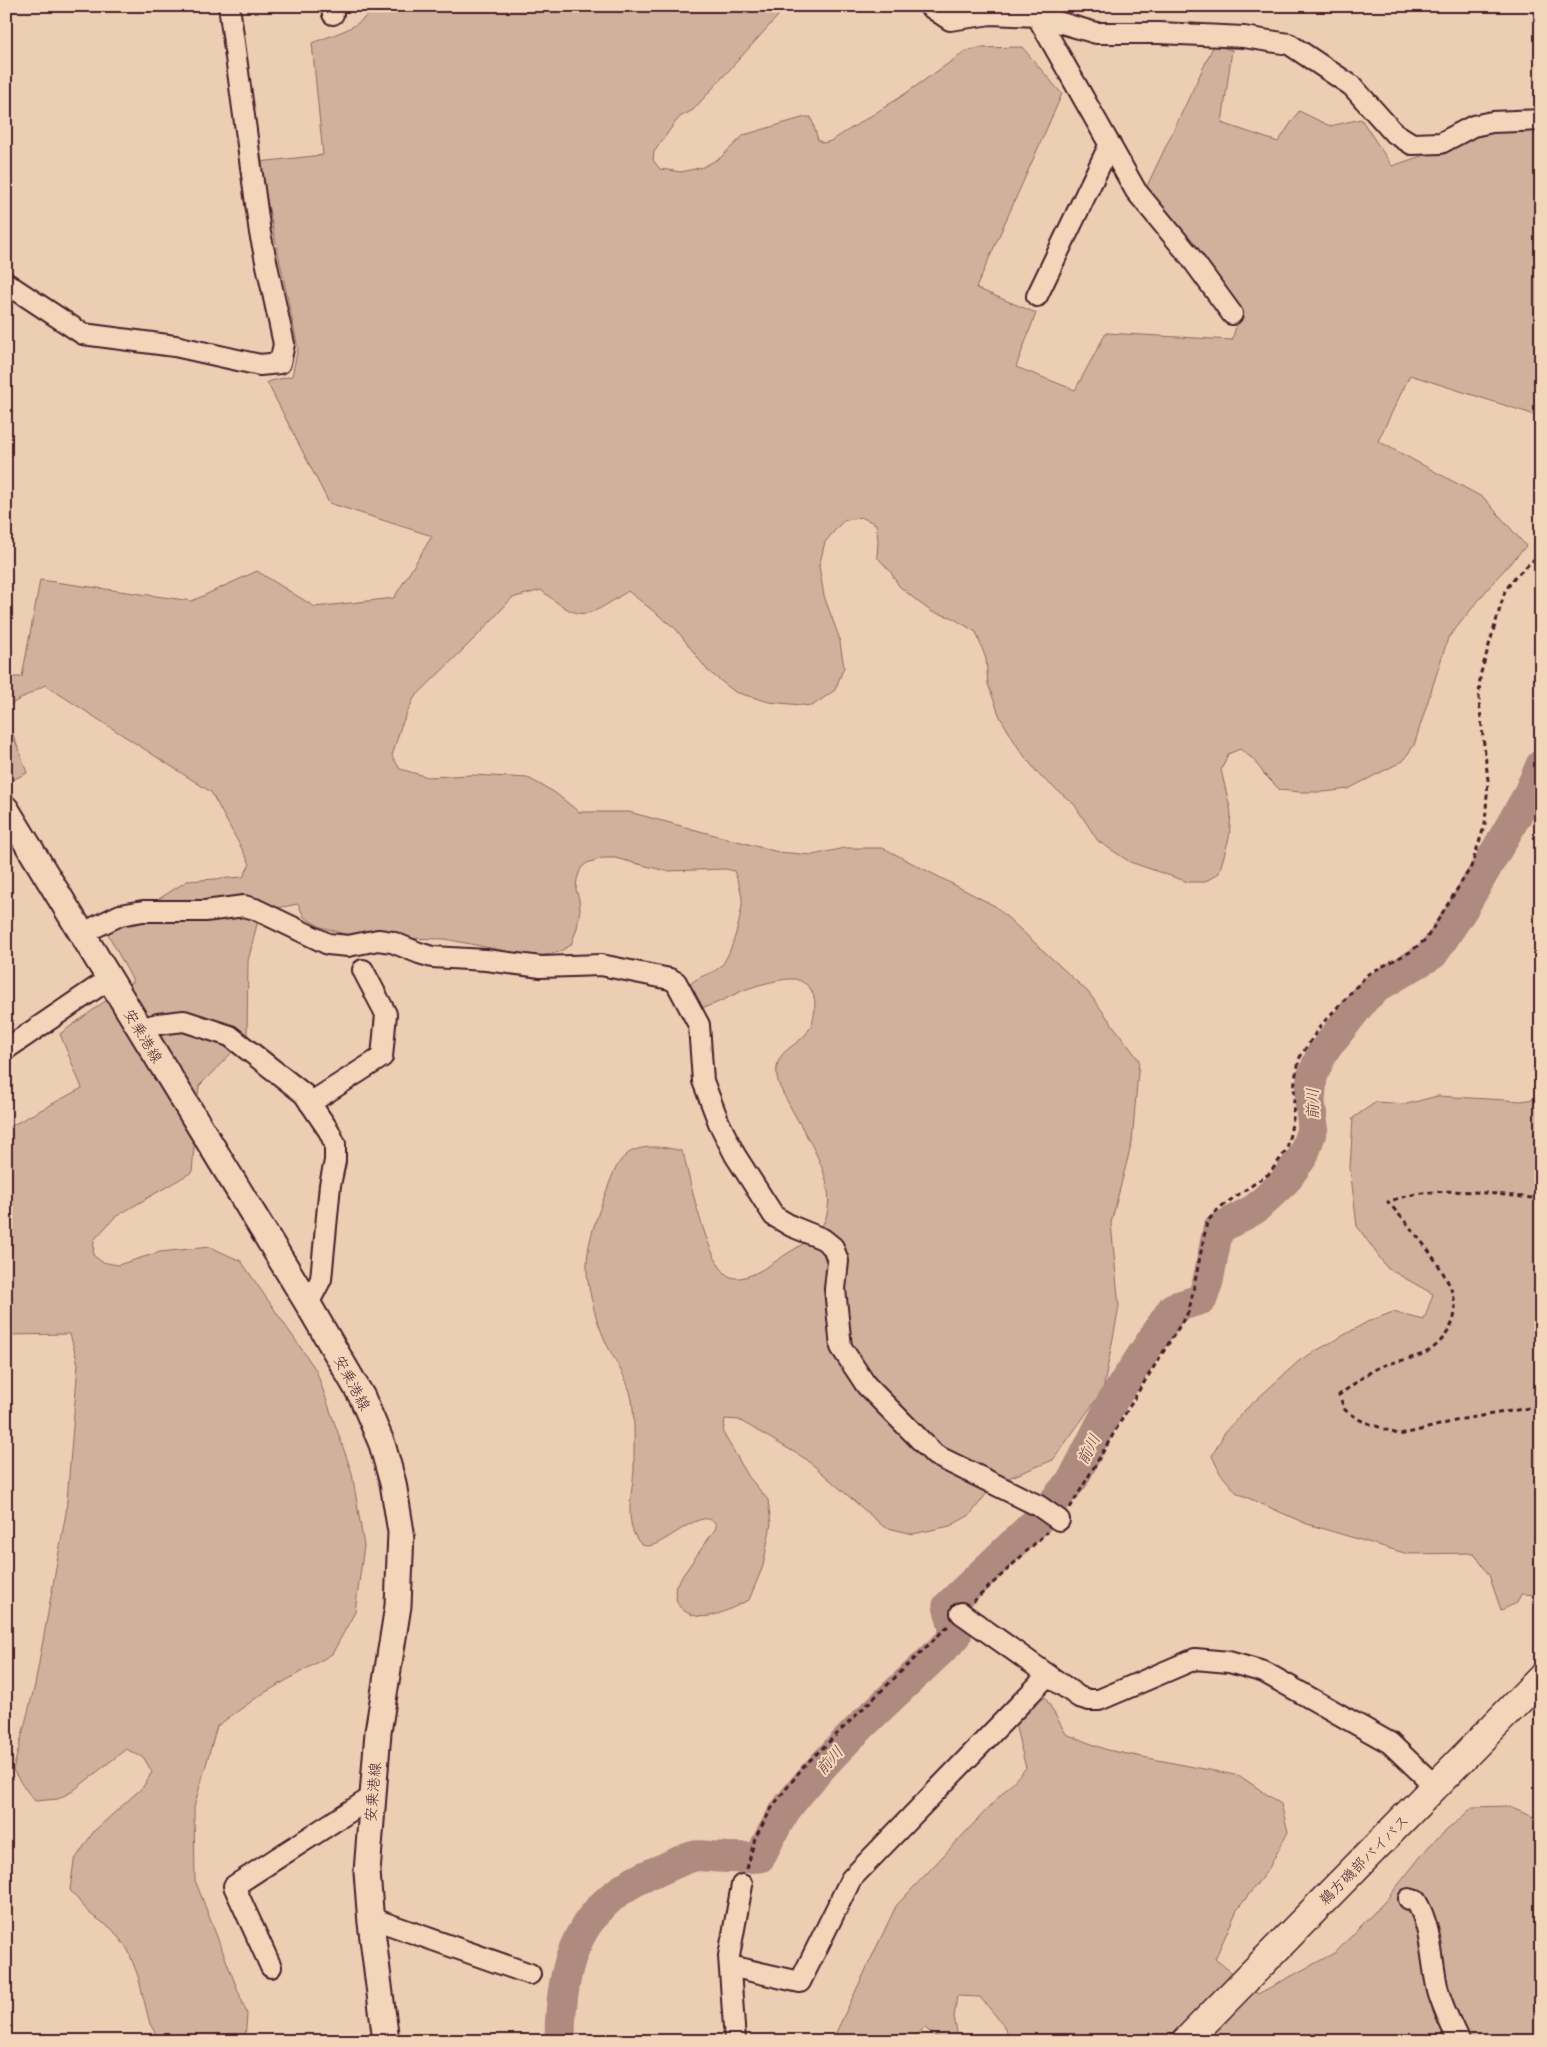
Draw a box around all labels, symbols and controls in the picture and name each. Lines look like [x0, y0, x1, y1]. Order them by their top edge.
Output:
street label: 安乗港線 [118, 1005, 167, 1067]
water label: 前川 [1302, 1088, 1324, 1120]
street label: 安乗港線 [328, 1352, 375, 1415]
water label: 前川 [1072, 1430, 1106, 1469]
water label: 前川 [811, 1741, 849, 1780]
street label: 安乗港線 [360, 1761, 387, 1823]
street label: 鵜方磯部バイパス [1315, 1811, 1414, 1910]

